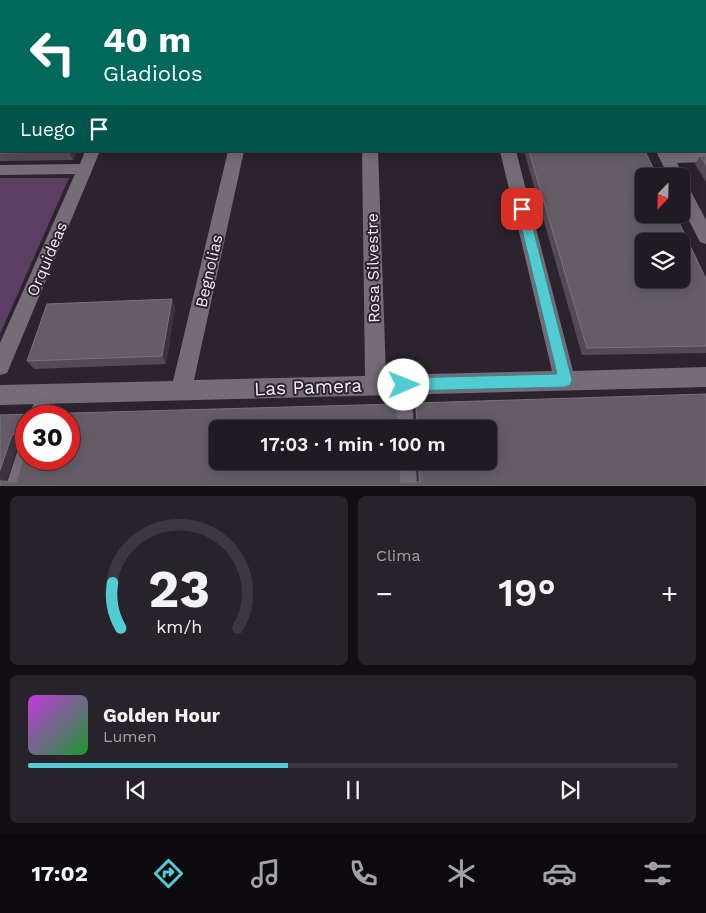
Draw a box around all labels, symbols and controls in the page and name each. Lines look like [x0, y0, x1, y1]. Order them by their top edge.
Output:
text: 40 m [103, 19, 191, 61]
icon: left [20, 20, 85, 85]
text: Gladiolos [103, 61, 202, 86]
icon: arrive [85, 115, 113, 143]
text: Luego [20, 118, 75, 141]
north arrow [635, 168, 690, 222]
map controls [635, 168, 690, 288]
pin [501, 188, 543, 230]
icon: arrive [508, 195, 536, 223]
street label: Rosa Silvestre [363, 213, 383, 323]
street label: Orquideas [23, 219, 71, 299]
street label: Begnolias [191, 233, 227, 309]
button: layers [635, 233, 690, 288]
position arrow [377, 358, 429, 410]
street label: Las Pamera [253, 374, 363, 400]
speed limit sign: 30 [15, 405, 80, 470]
text: 17:03 · 1 min · 100 m [261, 433, 445, 456]
text: Clima [376, 546, 420, 565]
text: 23 [148, 559, 210, 620]
text: 19° [498, 571, 556, 615]
text: − [376, 577, 393, 610]
text: + [661, 577, 678, 610]
text: km/h [156, 616, 202, 637]
text: Golden Hour [103, 704, 220, 727]
text: Lumen [103, 727, 157, 746]
icon: previous [122, 776, 150, 804]
icon: pause [339, 776, 367, 804]
icon: next [556, 776, 584, 804]
icon: directions [151, 856, 186, 891]
icon: music [248, 856, 283, 891]
icon: phone [346, 856, 381, 891]
icon: climate [444, 856, 479, 891]
icon: car [542, 856, 577, 891]
icon: filters [640, 856, 675, 891]
text: 17:02 [31, 861, 88, 886]

